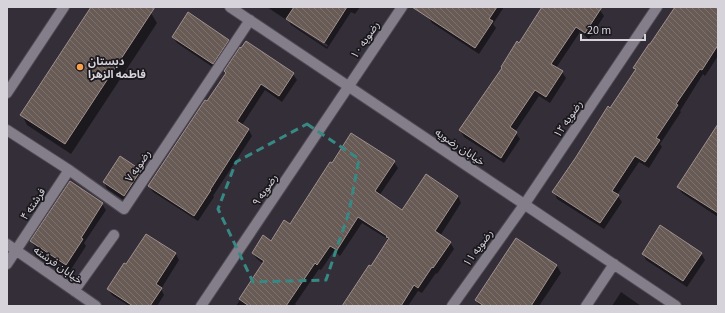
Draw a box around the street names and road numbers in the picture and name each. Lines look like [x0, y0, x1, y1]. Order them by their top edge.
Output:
street label: رضویه ۱۰ [347, 18, 383, 62]
street label: رضویه ۱۲ [550, 97, 586, 141]
street label: خیابان رضویه [432, 125, 488, 169]
street label: رضویه ۷ [122, 147, 154, 185]
street label: رضویه ۹ [249, 171, 281, 209]
street label: فرشته ۴ [17, 185, 49, 223]
street label: رضویه ۱۱ [460, 226, 496, 270]
street label: خیابان فرشته [30, 243, 86, 288]

